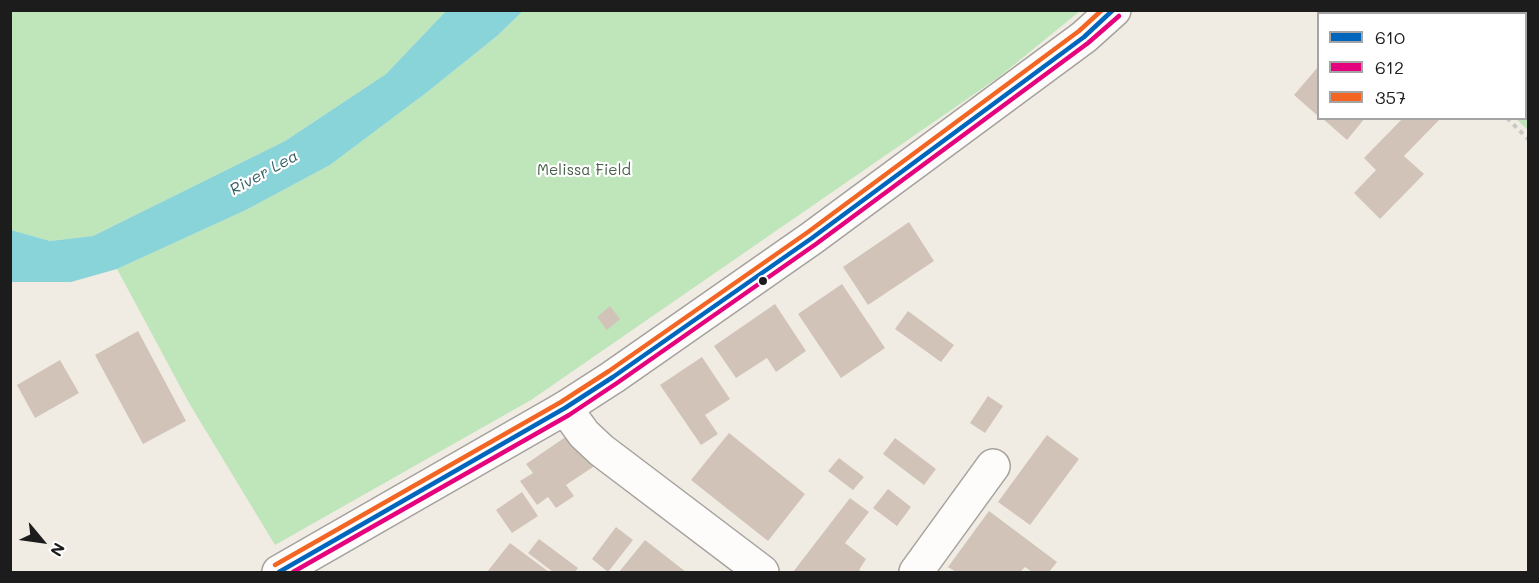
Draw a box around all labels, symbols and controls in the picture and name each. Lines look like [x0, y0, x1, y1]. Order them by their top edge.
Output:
legend [1317, 12, 1527, 120]
text: 610 [1375, 25, 1405, 49]
text: 612 [1375, 55, 1404, 79]
text: 357 [1375, 85, 1406, 109]
water label: River Lea [227, 146, 301, 200]
park label: Melissa Field [537, 161, 631, 179]
unlabelled marker [757, 275, 769, 287]
north arrow [12, 511, 72, 571]
text: N [46, 540, 70, 560]

